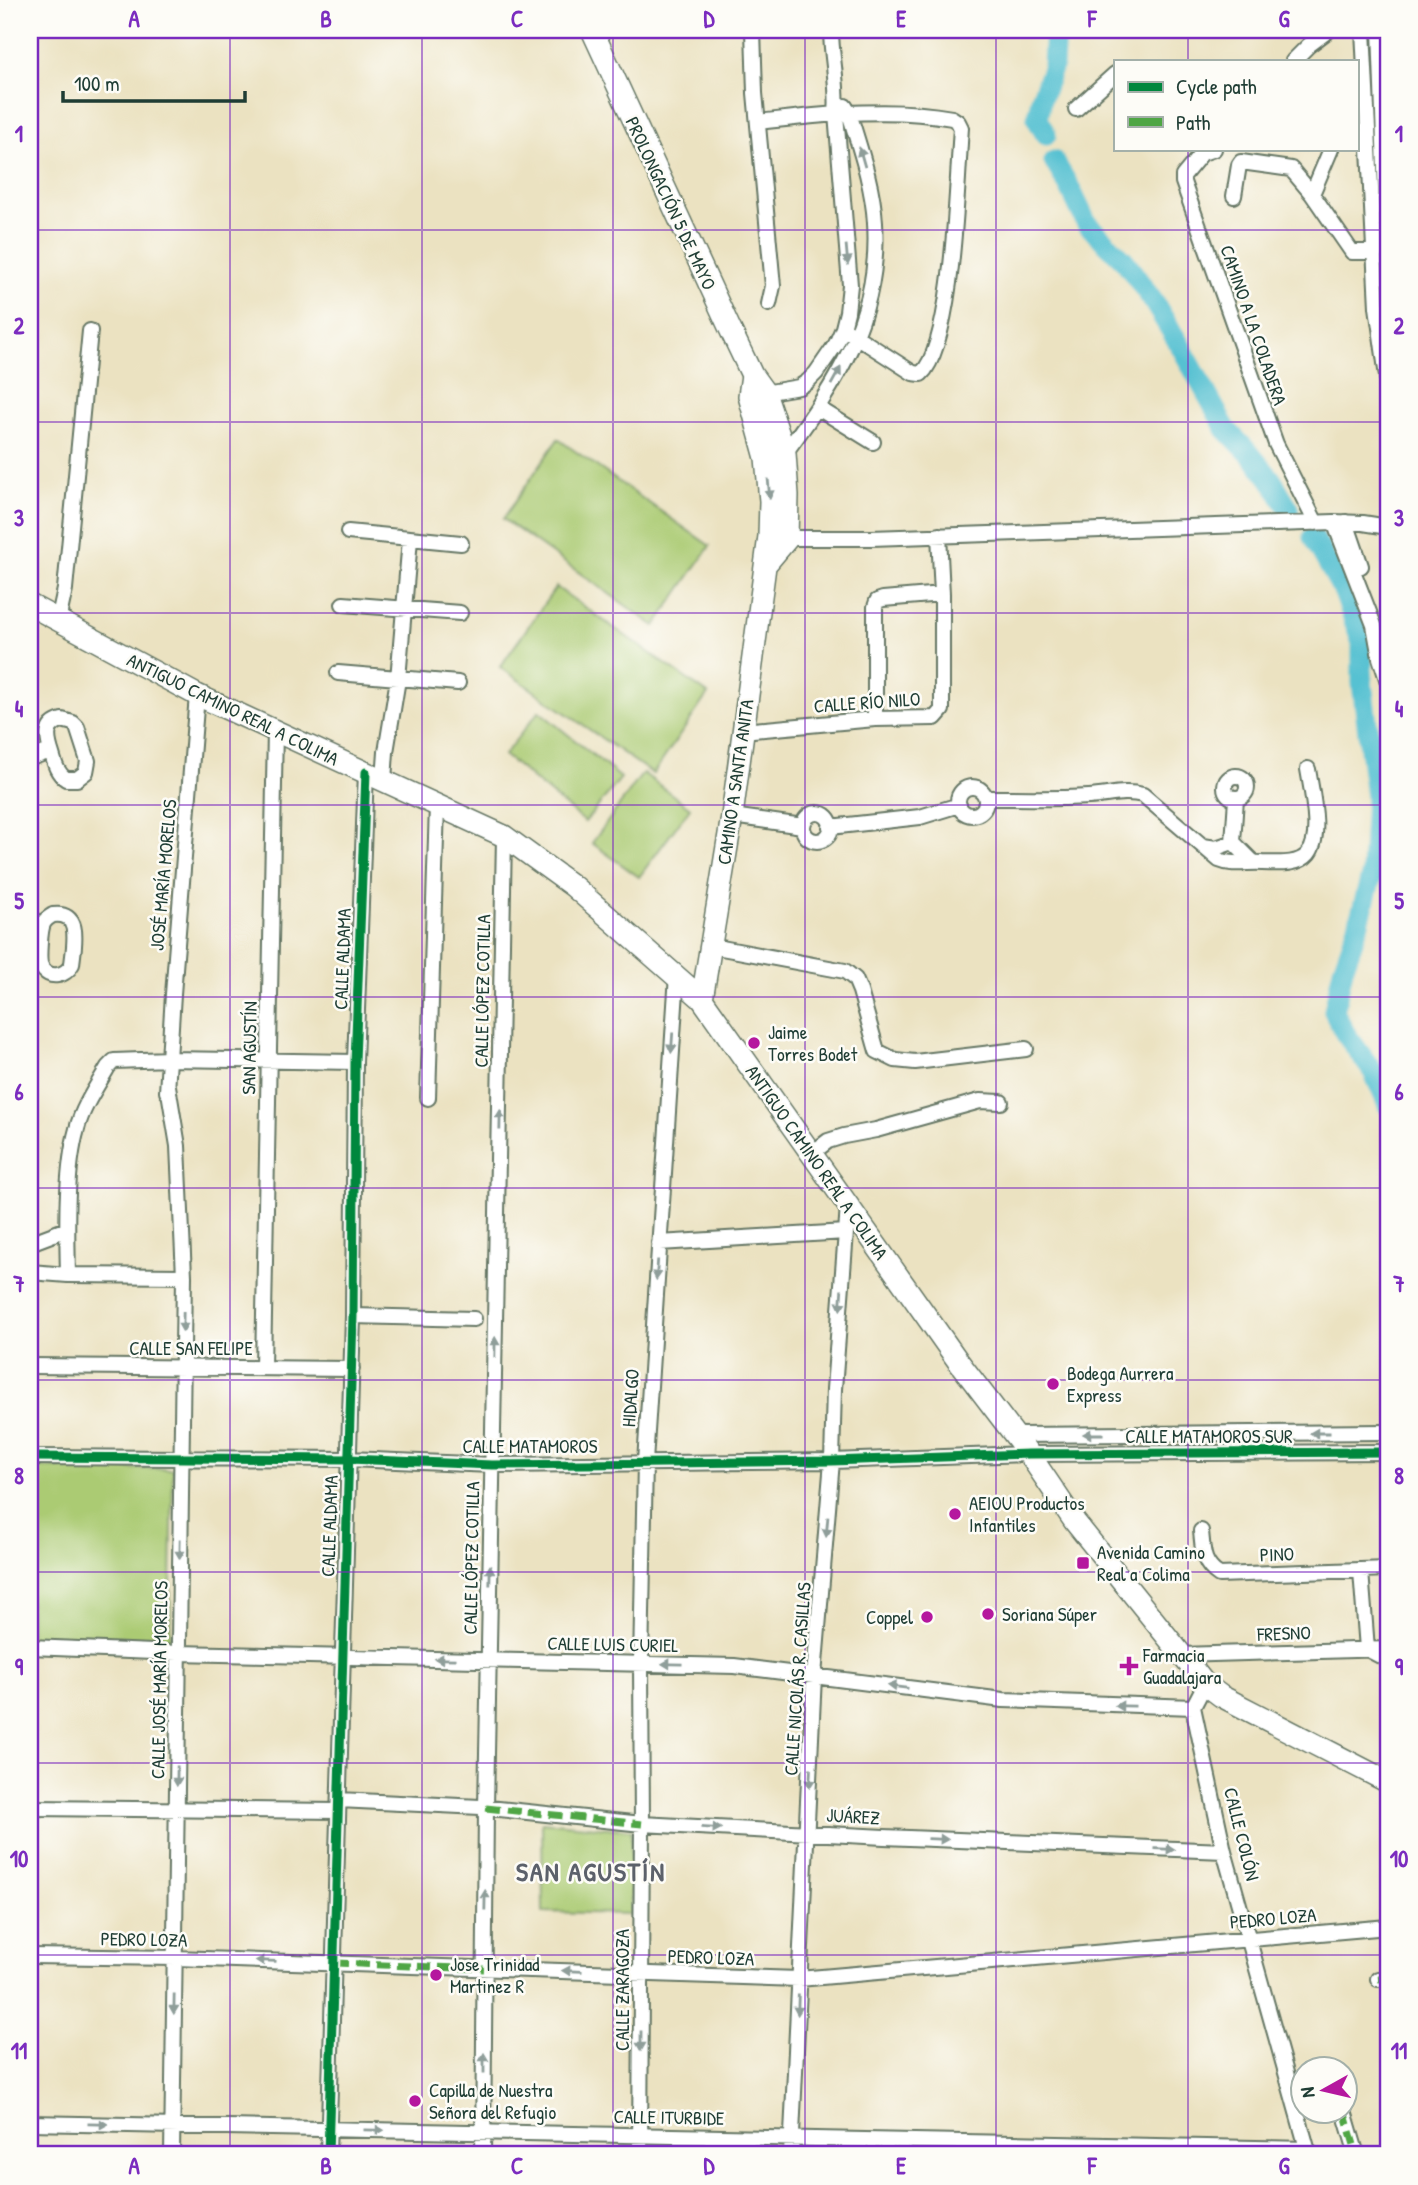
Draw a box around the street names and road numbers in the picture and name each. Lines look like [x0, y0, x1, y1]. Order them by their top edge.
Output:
street label: PROLONGACIÓN 5 DE MAYO [619, 112, 723, 294]
street label: CAMINO A LA COLADERA [1214, 242, 1294, 408]
street label: ANTIGUO CAMINO REAL A COLIMA [123, 646, 343, 772]
street label: CALLE RÍO NILO [813, 685, 921, 719]
street label: CAMINO A SANTA ANITA [711, 698, 759, 866]
street label: JOSÉ MARÍA MORELOS [143, 798, 183, 952]
street label: CALLE ALDAMA [327, 908, 357, 1010]
street label: CALLE LÓPEZ COTILLA [468, 914, 496, 1068]
street label: SAN AGUSTÍN [235, 1001, 263, 1095]
street label: ANTIGUO CAMINO REAL A COLIMA [740, 1059, 894, 1265]
street label: CALLE SAN FELIPE [129, 1335, 253, 1361]
street label: HIDALGO [615, 1368, 645, 1428]
street label: CALLE MATAMOROS SUR [1125, 1423, 1293, 1449]
street label: CALLE MATAMOROS [462, 1433, 598, 1459]
street label: CALLE ALDAMA [314, 1475, 344, 1577]
street label: CALLE LÓPEZ COTILLA [457, 1481, 485, 1635]
street label: PINO [1259, 1540, 1295, 1568]
street label: CALLE JOSÉ MARÍA MORELOS [144, 1580, 174, 1779]
street label: CALLE NICOLÁS R. CASILLAS [777, 1581, 817, 1776]
street label: FRESNO [1256, 1619, 1311, 1647]
street label: CALLE LUIS CURIEL [547, 1630, 679, 1658]
street label: CALLE COLÓN [1218, 1785, 1266, 1883]
street label: JUÁREZ [826, 1802, 881, 1830]
street label: PEDRO LOZA [1229, 1901, 1317, 1935]
street label: PEDRO LOZA [100, 1925, 188, 1953]
street label: CALLE ZARAGOZA [609, 1929, 635, 2051]
street label: PEDRO LOZA [667, 1942, 755, 1972]
street label: CALLE ITURBIDE [614, 2103, 725, 2131]

